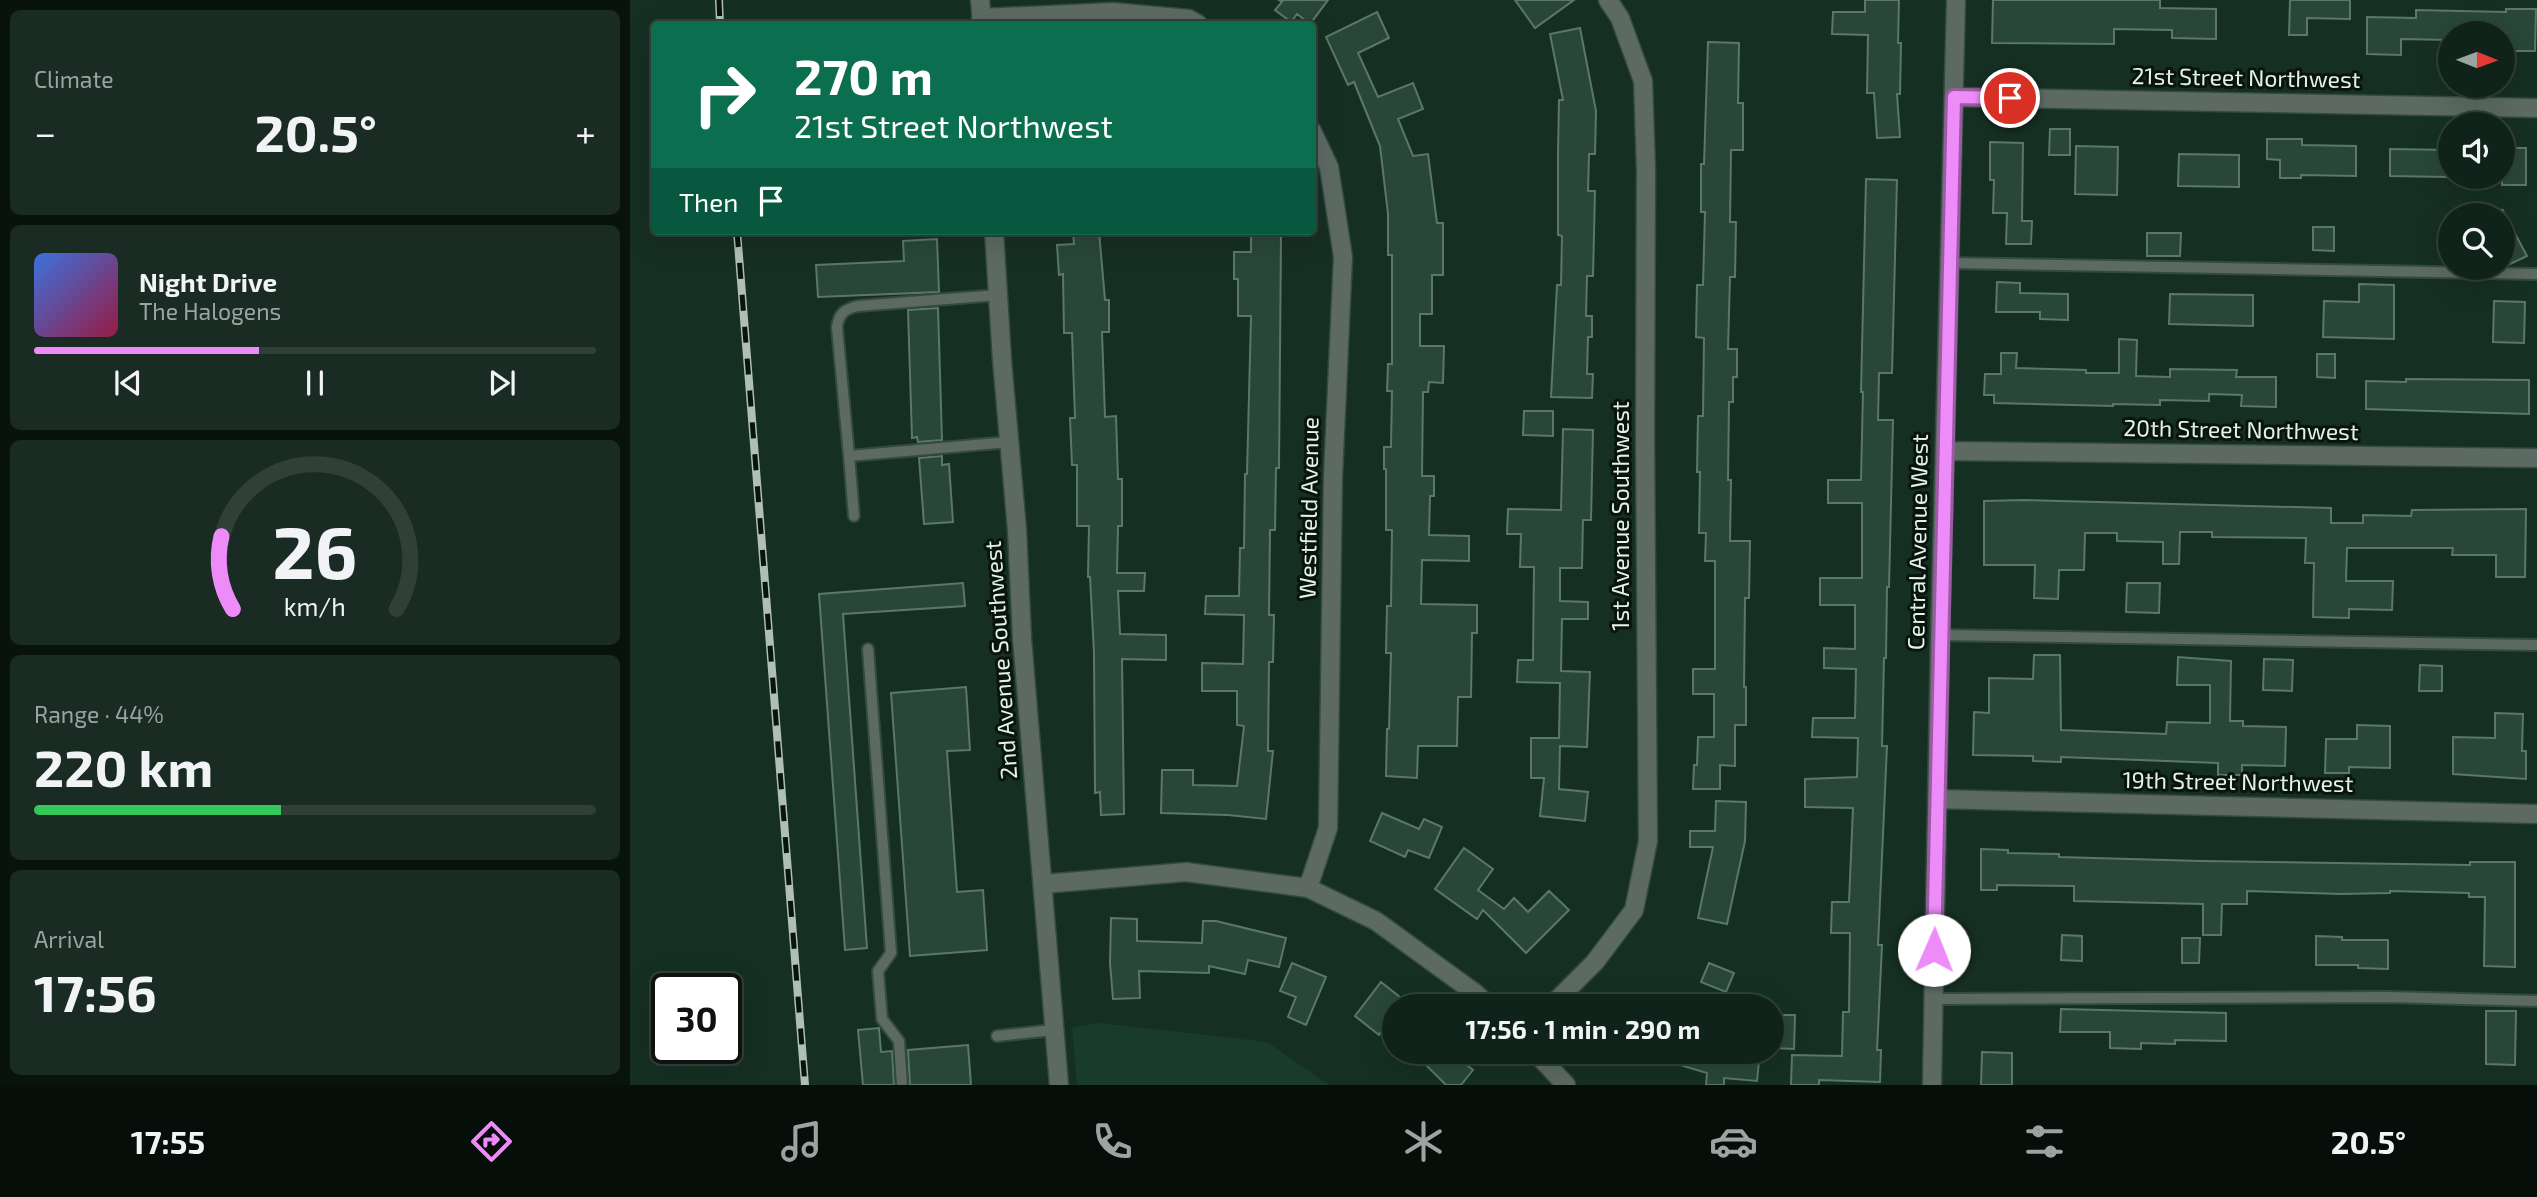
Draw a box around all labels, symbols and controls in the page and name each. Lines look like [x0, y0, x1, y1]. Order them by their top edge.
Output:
north arrow [2438, 21, 2515, 98]
map controls [2438, 21, 2515, 280]
text: 270 m [794, 46, 933, 105]
icon: right [679, 49, 770, 140]
street label: 21st Street Northwest [2131, 61, 2361, 93]
text: Climate [34, 65, 114, 93]
pin [1980, 68, 2040, 128]
icon: arrive [1991, 79, 2029, 117]
text: 20.5° [254, 100, 377, 162]
text: 21st Street Northwest [794, 106, 1113, 144]
text: − [34, 109, 56, 155]
text: + [575, 109, 596, 155]
button: sound [2438, 112, 2515, 189]
icon: arrive [752, 182, 790, 220]
text: Then [679, 186, 738, 217]
button: search [2438, 203, 2515, 280]
text: Night Drive [139, 266, 277, 297]
text: The Halogens [139, 297, 281, 325]
icon: previous [109, 364, 147, 402]
icon: pause [296, 364, 334, 402]
icon: next [483, 364, 521, 402]
street label: 1st Avenue Southwest [1606, 401, 1634, 631]
street label: 20th Street Northwest [2123, 413, 2359, 445]
street label: Westfield Avenue [1292, 417, 1324, 599]
street label: Central Avenue West [1901, 433, 1933, 650]
text: 26 [272, 506, 358, 594]
street label: 2nd Avenue Southwest [978, 540, 1022, 780]
text: km/h [284, 590, 346, 620]
text: Range · 44% [34, 700, 164, 728]
text: 220 km [34, 735, 213, 797]
street label: 19th Street Northwest [2122, 765, 2354, 797]
position arrow [1897, 913, 1971, 987]
text: Arrival [34, 925, 104, 953]
text: 17:56 [34, 960, 157, 1022]
speed limit sign: 30 [651, 973, 742, 1064]
text: 17:56 · 1 min · 290 m [1466, 1013, 1700, 1044]
icon: directions [467, 1117, 516, 1166]
icon: music [777, 1117, 826, 1166]
icon: phone [1088, 1117, 1137, 1166]
icon: climate [1399, 1117, 1448, 1166]
icon: car [1709, 1117, 1758, 1166]
icon: filters [2020, 1117, 2069, 1166]
text: 17:55 [131, 1122, 205, 1160]
text: 20.5° [2331, 1122, 2406, 1160]

